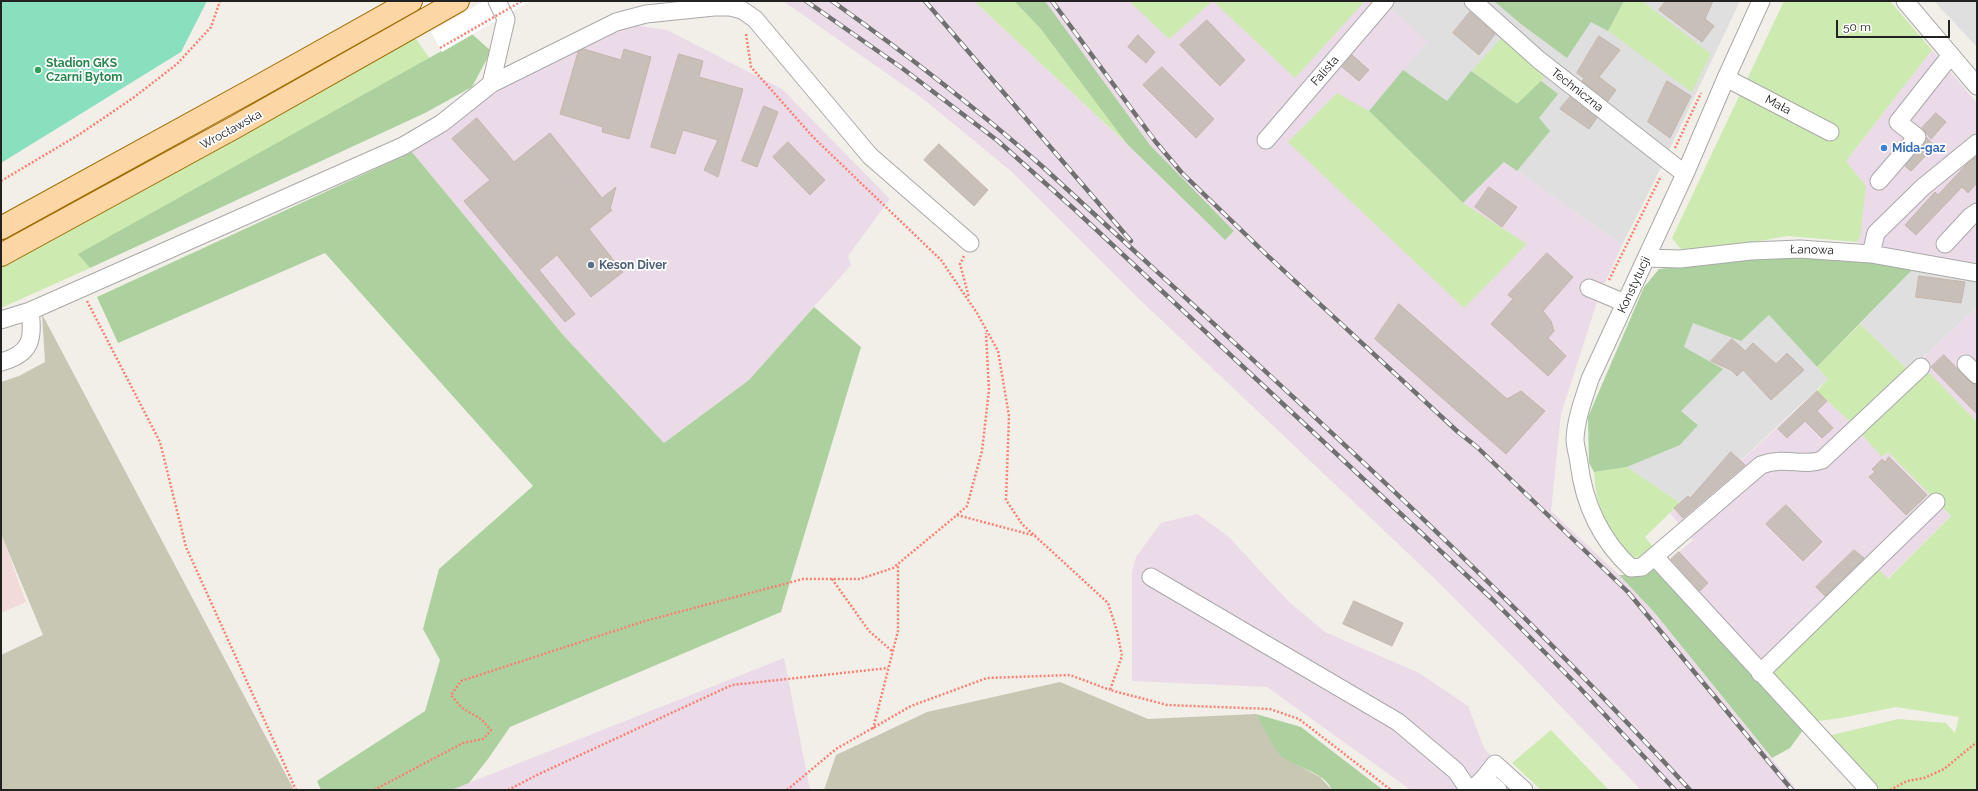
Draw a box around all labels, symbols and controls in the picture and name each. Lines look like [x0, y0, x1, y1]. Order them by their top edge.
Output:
scale bar [1838, 12, 1952, 38]
text: 50 m [1843, 20, 1871, 34]
street label: Falista [1308, 53, 1342, 89]
place label: Stadion GKS Czarni Bytom [46, 56, 123, 84]
marker: Stadion GKS Czarni Bytom [33, 65, 43, 75]
street label: Techniczna [1548, 65, 1606, 115]
street label: Mała [1763, 92, 1793, 118]
street label: Wrocławska [198, 107, 264, 153]
place label: Mida-gaz [1892, 141, 1945, 155]
marker: Mida-gaz [1879, 143, 1889, 153]
street label: Łanowa [1790, 242, 1834, 258]
street label: Konstytucji [1615, 254, 1653, 316]
place label: Keson Diver [599, 258, 667, 272]
marker: Keson Diver [586, 260, 596, 270]

